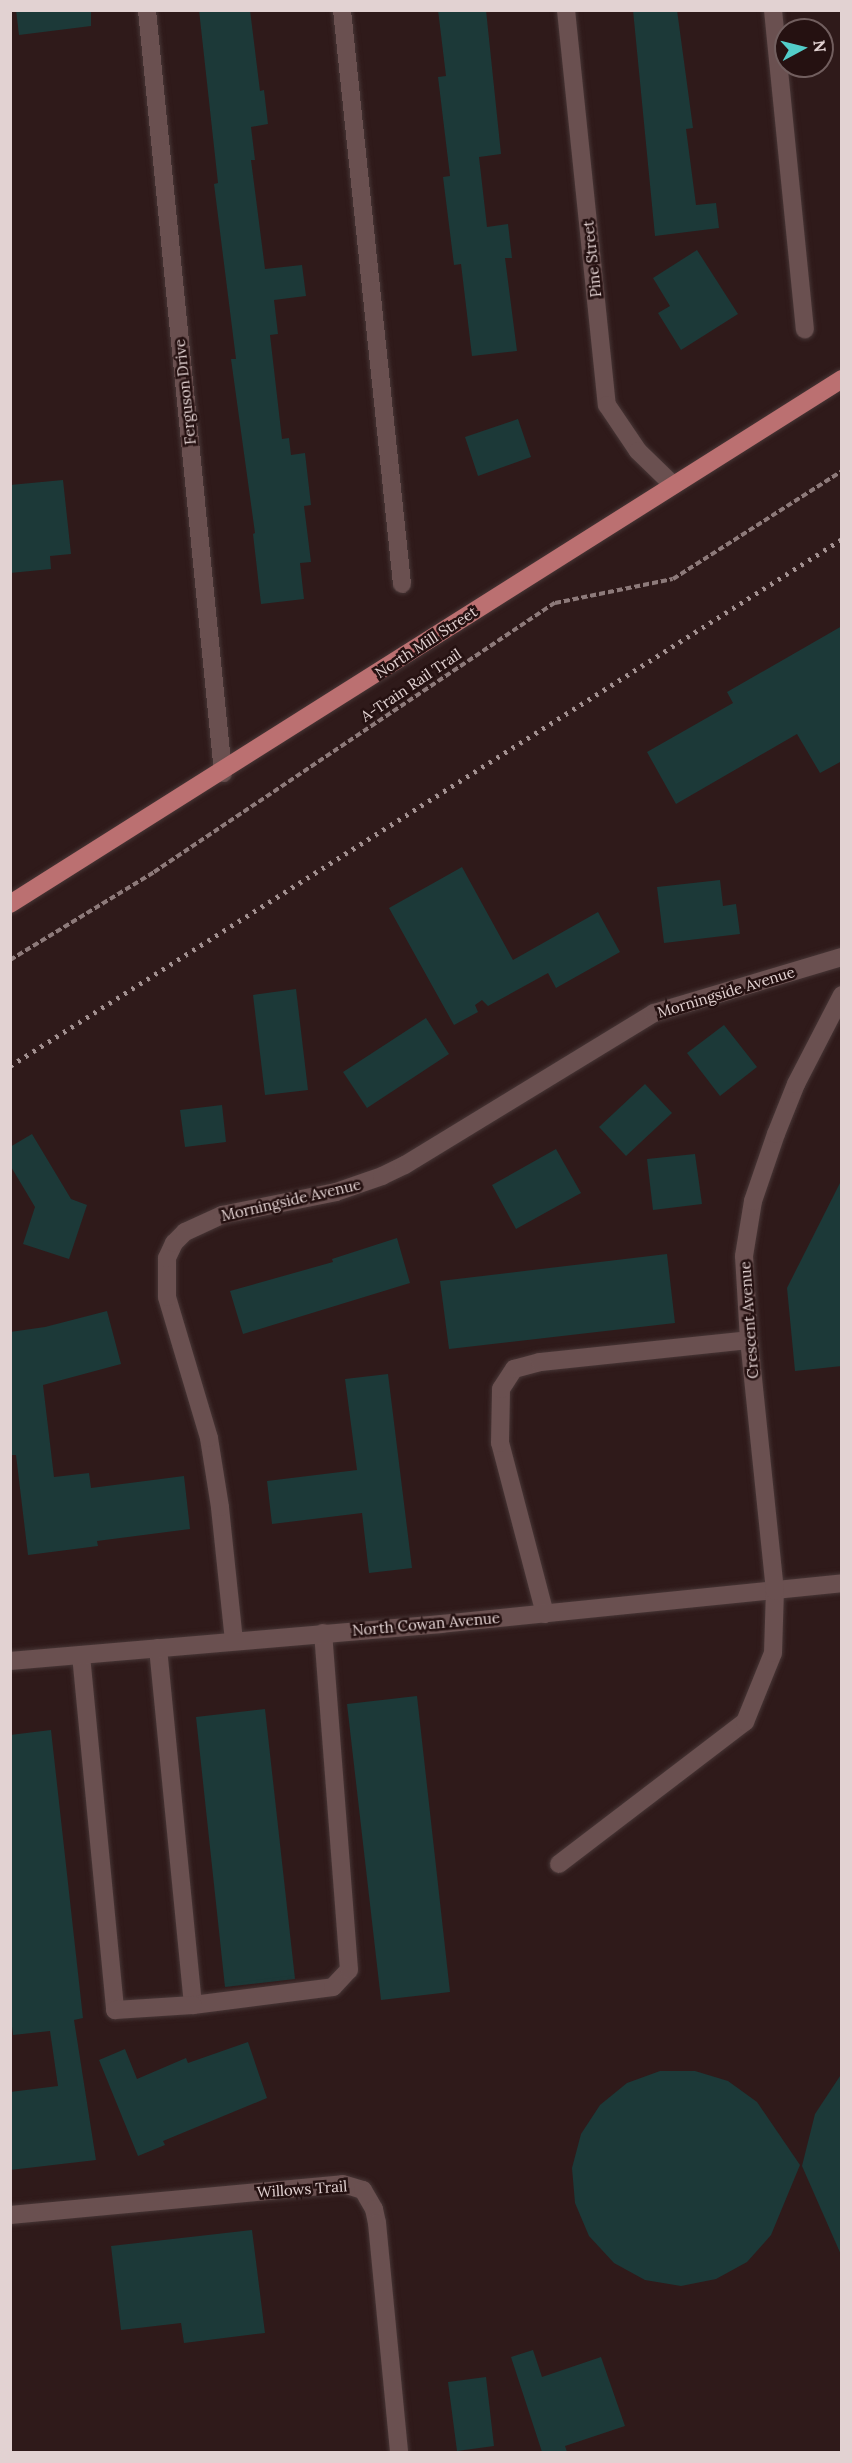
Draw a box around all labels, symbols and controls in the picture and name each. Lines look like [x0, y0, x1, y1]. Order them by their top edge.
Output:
north arrow [774, 18, 834, 78]
text: N [809, 39, 831, 53]
street label: Pine Street [579, 220, 605, 298]
street label: Ferguson Drive [171, 338, 199, 446]
street label: North Mill Street [372, 602, 480, 682]
street label: A-Train Rail Trail [357, 645, 465, 725]
street label: Morningside Avenue [655, 963, 797, 1021]
street label: Morningside Avenue [219, 1175, 363, 1225]
street label: Crescent Avenue [736, 1261, 762, 1379]
street label: North Cowan Avenue [351, 1609, 501, 1639]
street label: Willows Trail [256, 2177, 348, 2201]

